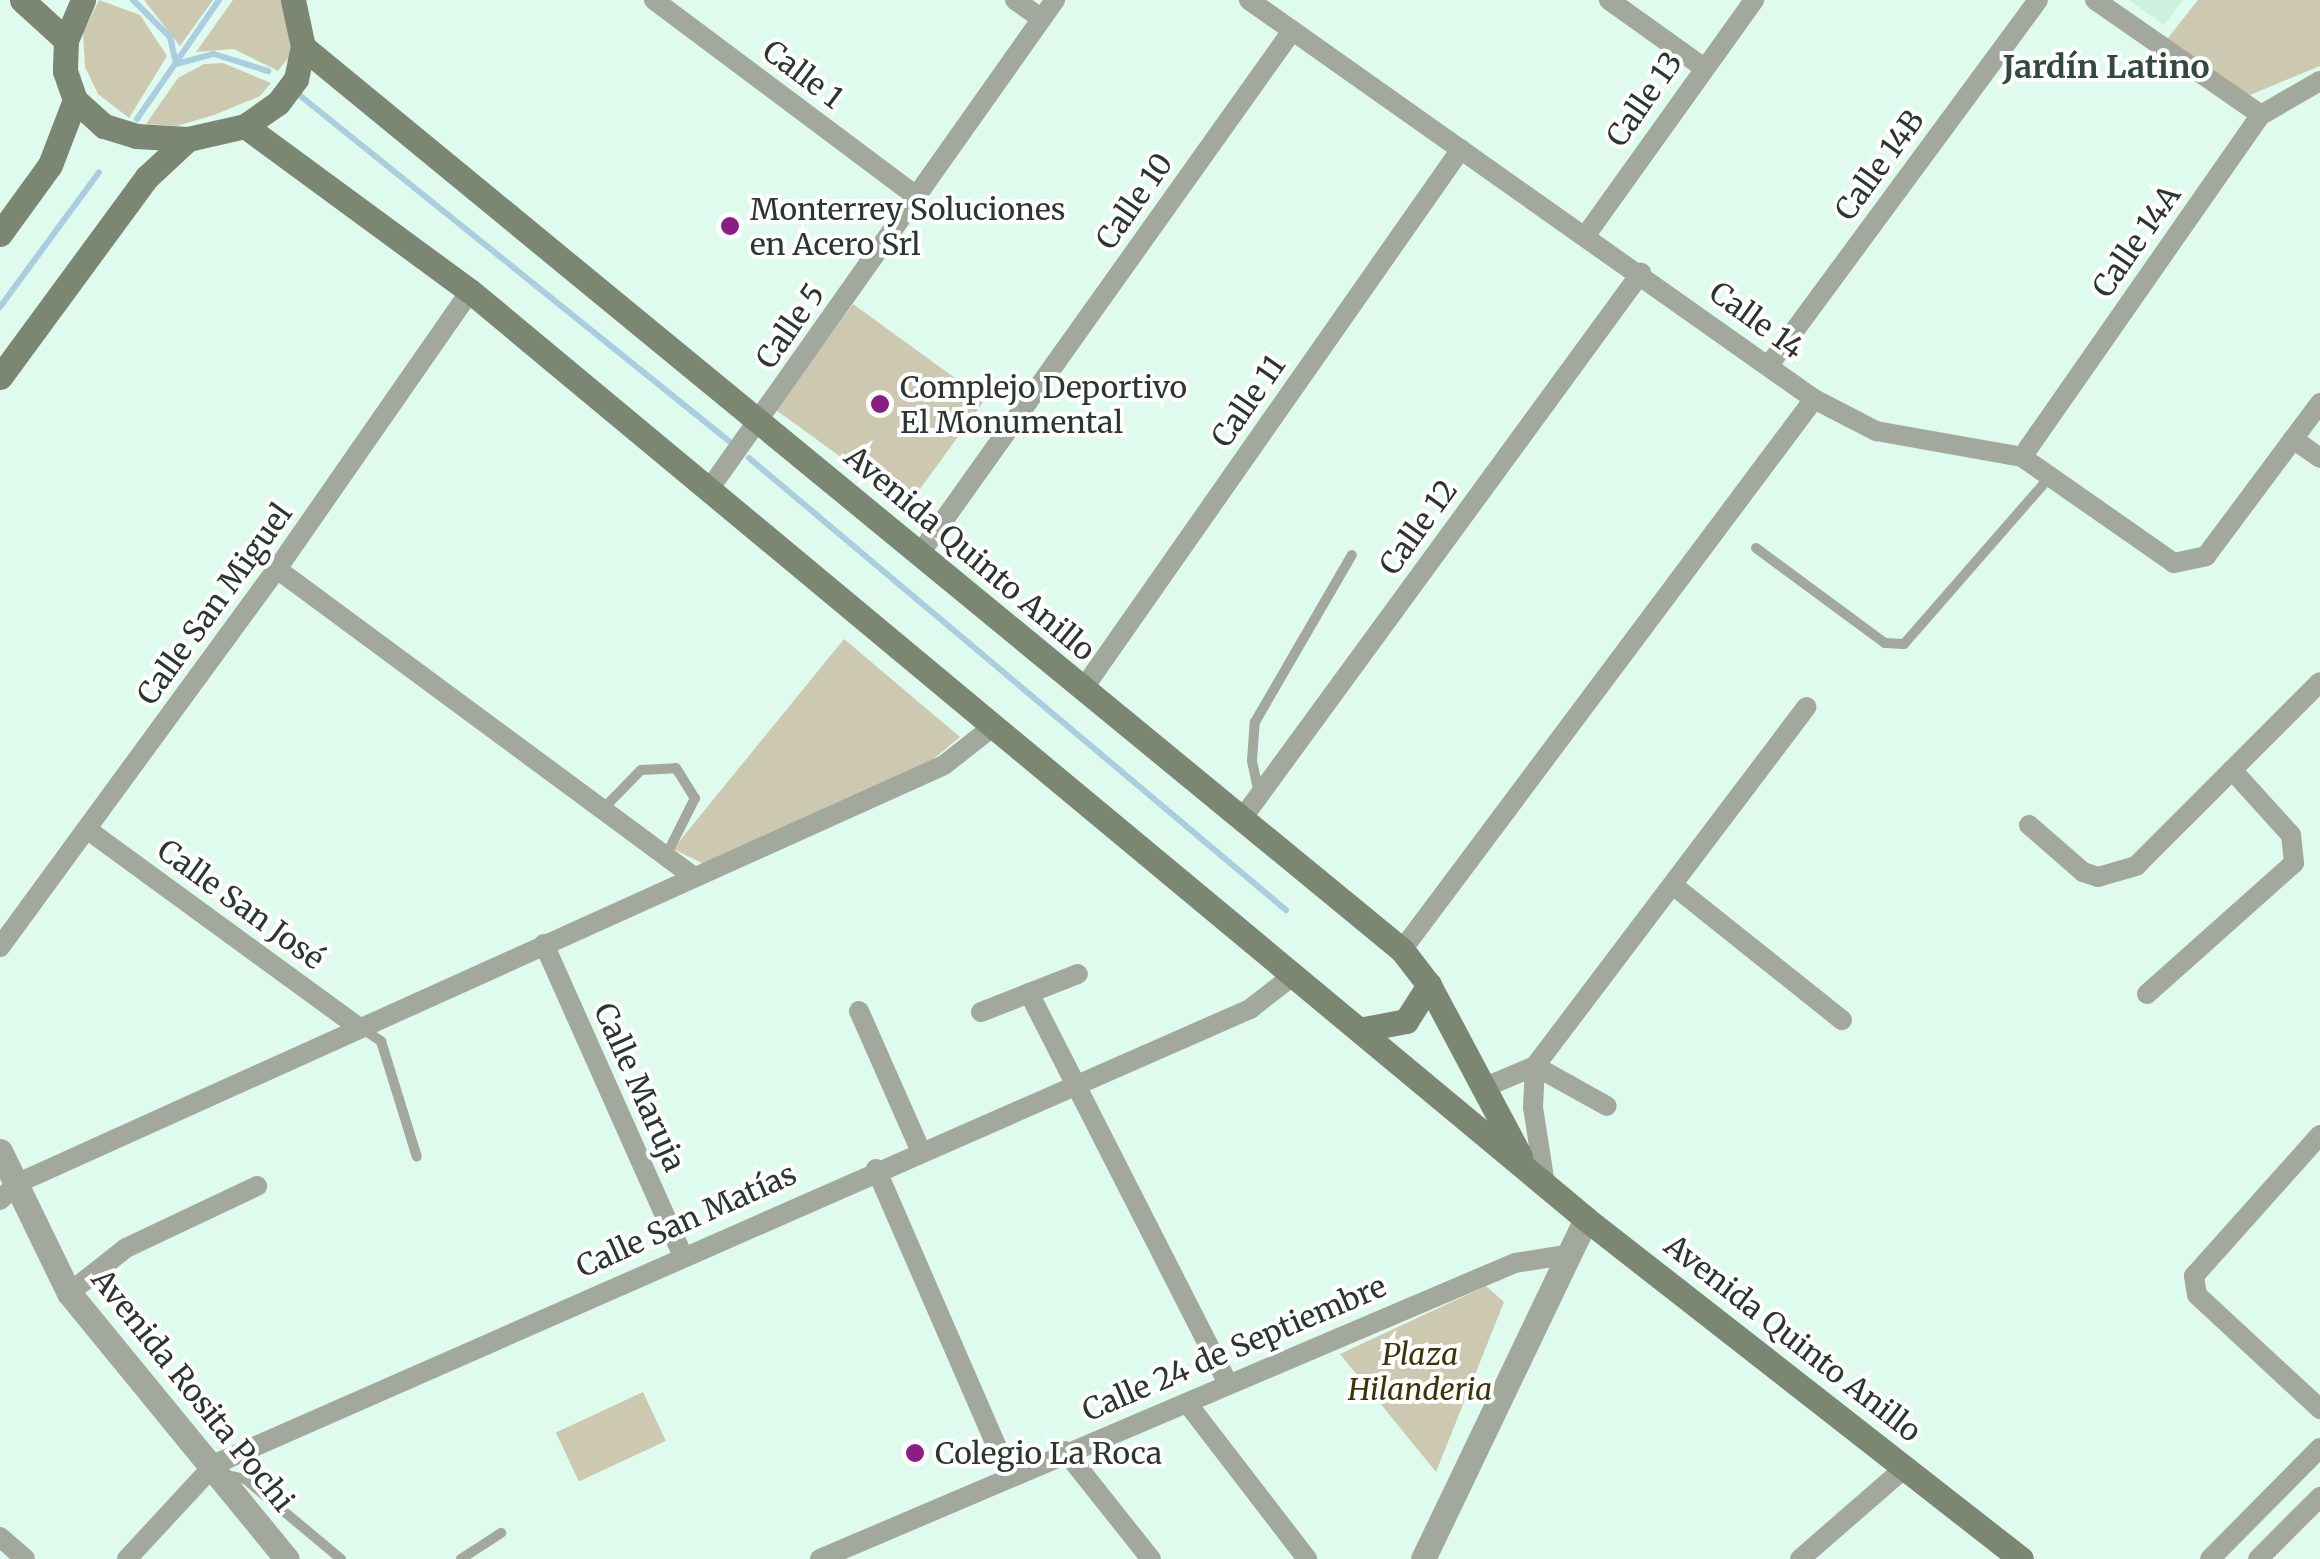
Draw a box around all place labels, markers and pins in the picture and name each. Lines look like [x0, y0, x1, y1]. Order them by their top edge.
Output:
place label: Monterrey Soluciones en Acero Srl [750, 191, 1065, 262]
marker: Monterrey Soluciones en Acero Srl [719, 215, 741, 237]
place label: Complejo Deportivo El Monumental [900, 369, 1187, 440]
marker: Complejo Deportivo El Monumental [869, 393, 891, 415]
place label: Colegio La Roca [935, 1435, 1162, 1471]
marker: Colegio La Roca [904, 1442, 926, 1464]

